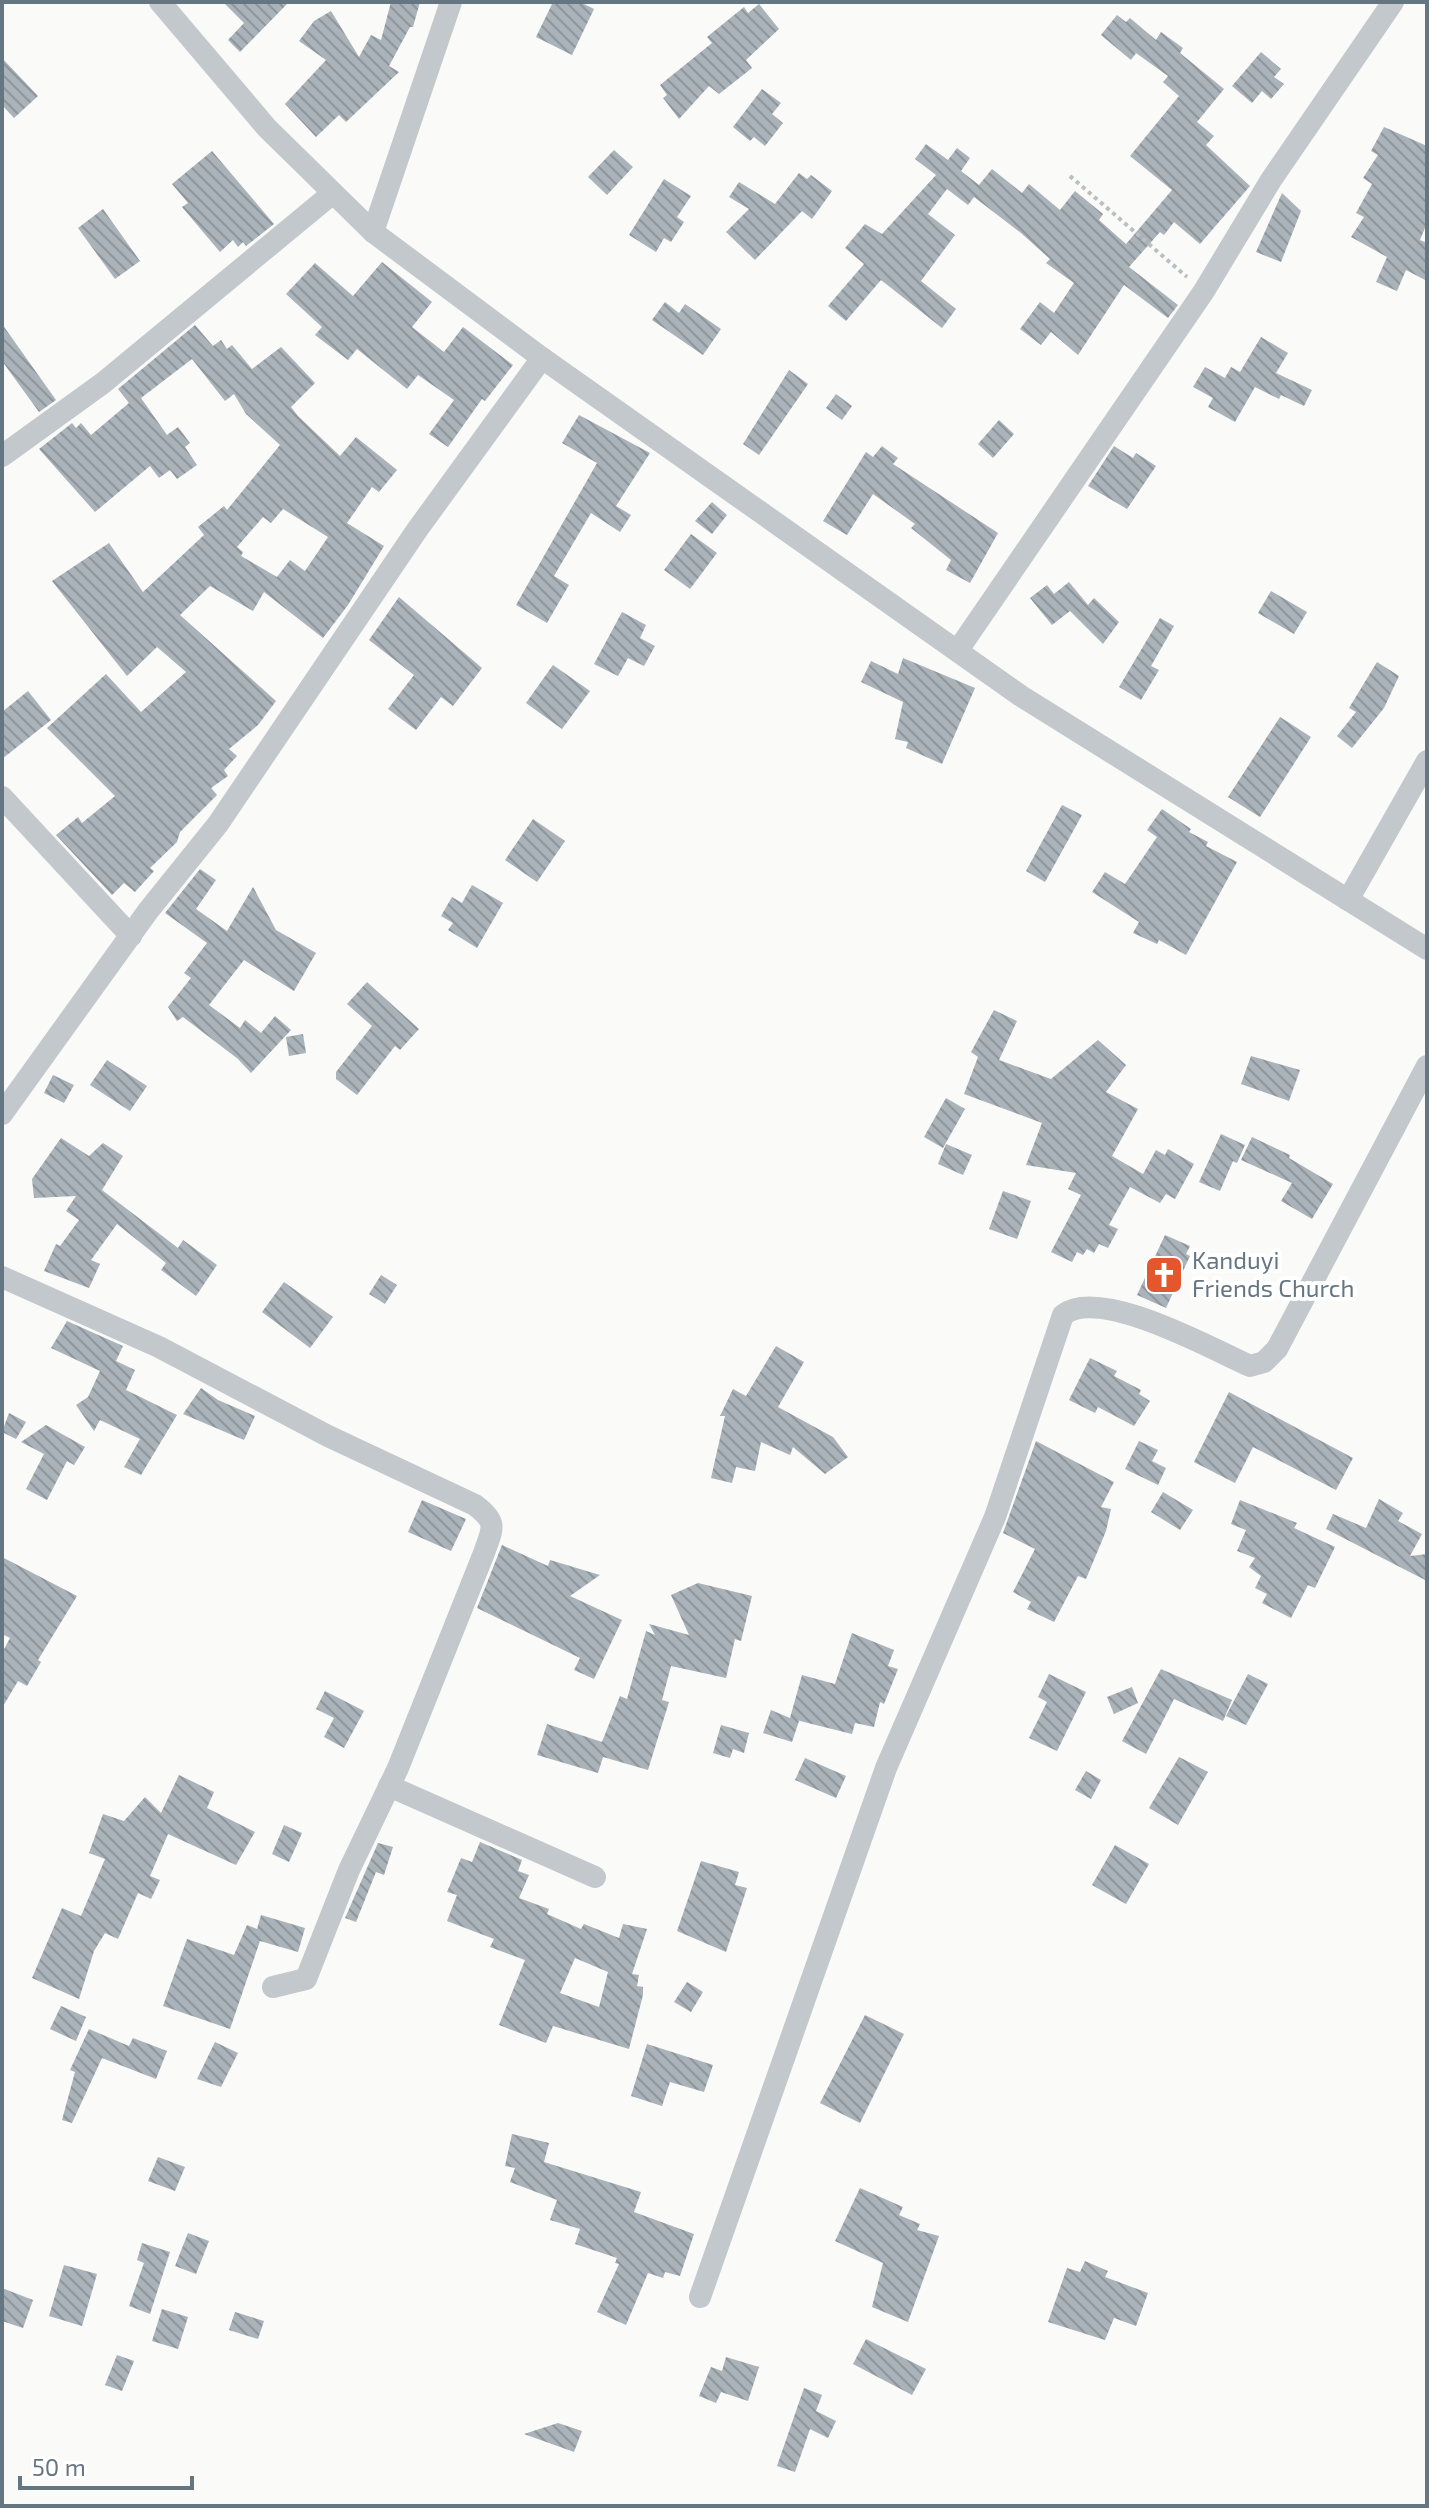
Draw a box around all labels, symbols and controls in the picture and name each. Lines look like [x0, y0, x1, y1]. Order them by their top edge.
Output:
place label: Kanduyi Friends Church [1192, 1245, 1355, 1302]
church icon: Kanduyi Friends Church [1143, 1254, 1185, 1296]
scale bar [20, 2440, 192, 2490]
text: 50 m [32, 2452, 86, 2481]

